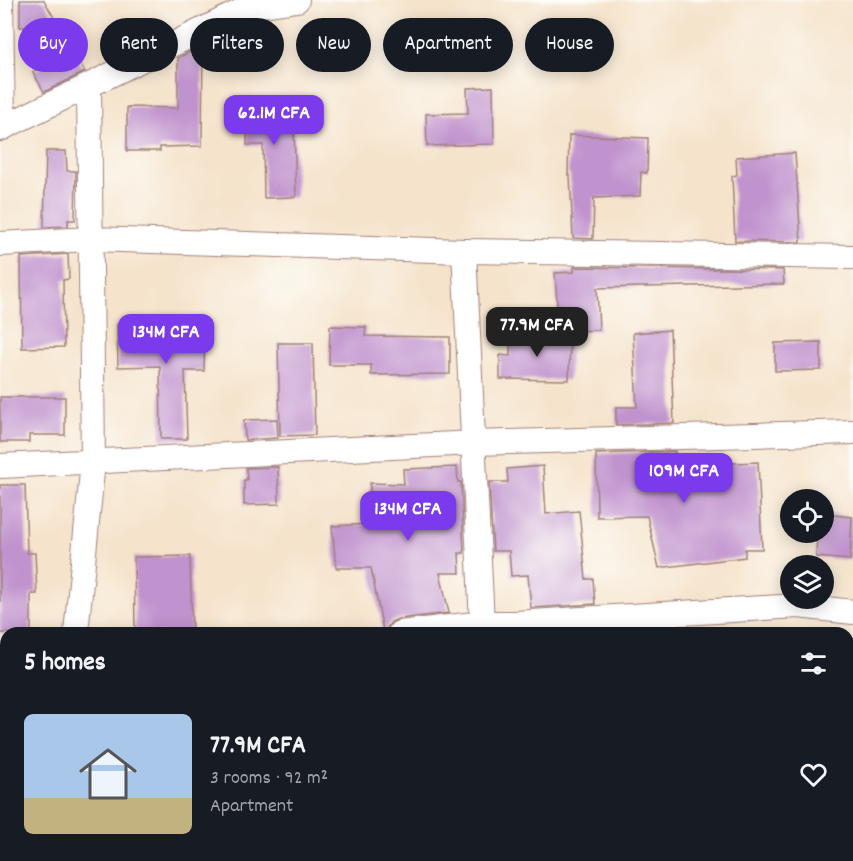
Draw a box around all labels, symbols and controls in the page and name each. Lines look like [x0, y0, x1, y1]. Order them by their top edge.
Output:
chip: Buy [18, 18, 88, 72]
chip: Rent [100, 18, 178, 72]
chip: Filters [190, 18, 284, 72]
chip: New [296, 18, 371, 72]
chip: Apartment [383, 18, 513, 72]
chip: House [525, 18, 614, 72]
pin: 62.1M CFA [205, 95, 343, 146]
text: 62.1M CFA [238, 100, 310, 128]
pin: 77.9M CFA [468, 307, 606, 358]
text: 77.9M CFA [500, 312, 574, 340]
pin: 134M CFA [104, 314, 228, 365]
text: 134M CFA [132, 319, 200, 347]
pin: 109M CFA [622, 453, 746, 504]
text: 109M CFA [649, 458, 719, 486]
map controls [780, 489, 834, 609]
button: locate [780, 489, 834, 543]
pin: 134M CFA [346, 491, 470, 542]
text: 134M CFA [374, 496, 442, 524]
button: layers [780, 555, 834, 609]
text: 5 homes [24, 645, 106, 682]
icon: filters [797, 647, 830, 680]
text: 77.9M CFA [210, 728, 306, 765]
icon: home [72, 738, 144, 810]
icon: heart [797, 758, 830, 791]
text: 3 rooms · 92 m² [210, 765, 328, 793]
text: Apartment [210, 793, 293, 821]

